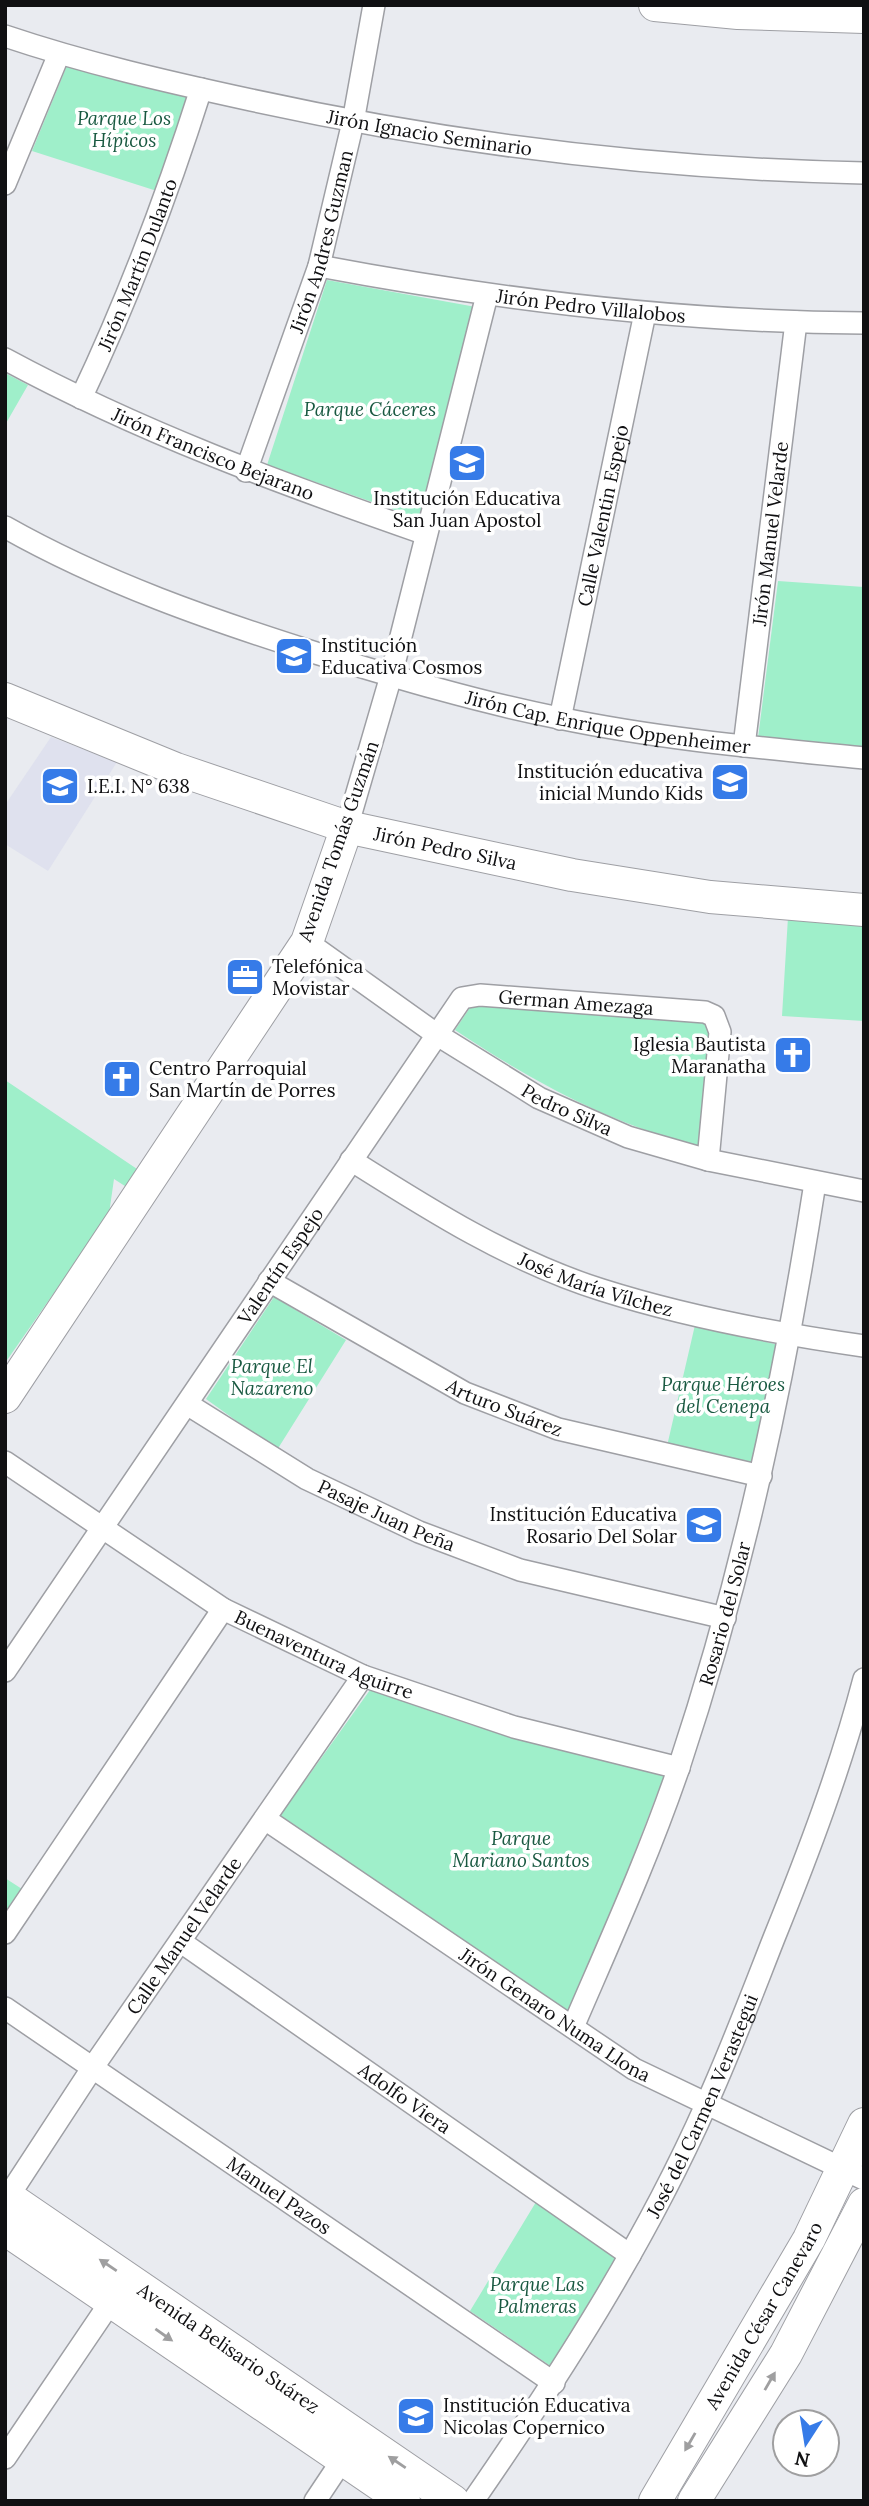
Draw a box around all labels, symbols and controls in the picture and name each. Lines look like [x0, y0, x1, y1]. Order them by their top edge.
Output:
street label: Jirón Ignacio Seminario [324, 104, 534, 161]
park label: Parque Los Hípicos [77, 106, 171, 152]
street label: Jirón Andres Guzman [284, 147, 358, 337]
street label: Jirón Martín Dulanto [92, 175, 182, 355]
street label: Jirón Pedro Villalobos [494, 283, 687, 328]
park label: Parque Cáceres [304, 397, 436, 421]
street label: Jirón Francisco Bejarano [108, 402, 318, 505]
street label: Calle Valentin Espejo [572, 422, 633, 608]
street label: Jirón Manuel Velarde [747, 440, 793, 628]
school or university icon: Institución Educativa San Juan Apostol [446, 442, 488, 484]
place label: Institución Educativa San Juan Apostol [373, 486, 561, 532]
place label: Institución Educativa Cosmos [321, 633, 482, 679]
school or university icon: Institución Educativa Cosmos [273, 635, 315, 677]
street label: Jirón Cap. Enrique Oppenheimer [462, 685, 753, 759]
street label: Avenida Tomás Guzmán [292, 737, 384, 946]
place label: Institución educativa inicial Mundo Kids [517, 759, 703, 805]
school or university icon: Institución educativa inicial Mundo Kids [709, 761, 751, 803]
school or university icon: I.E.I. N° 638 [39, 765, 81, 807]
place label: I.E.I. N° 638 [87, 774, 190, 798]
street label: Jirón Pedro Silva [371, 821, 519, 875]
place label: Telefónica Movistar [272, 954, 363, 1000]
office icon: Telefónica Movistar [224, 956, 266, 998]
street label: German Amezaga [498, 984, 655, 1020]
place label: Iglesia Bautista Maranatha [633, 1032, 766, 1078]
church icon: Iglesia Bautista Maranatha [772, 1034, 814, 1076]
place label: Centro Parroquial San Martín de Porres [149, 1056, 336, 1102]
church icon: Centro Parroquial San Martín de Porres [101, 1058, 143, 1100]
street label: Pedro Silva [517, 1078, 616, 1141]
street label: Valentín Espejo [232, 1203, 328, 1330]
street label: José María Vílchez [514, 1246, 676, 1321]
park label: Parque El Nazareno [230, 1354, 314, 1400]
street label: Arturo Suárez [441, 1372, 566, 1442]
park label: Parque Héroes del Cenepa [661, 1372, 785, 1418]
street label: Pasaje Juan Peña [314, 1474, 459, 1557]
place label: Institución Educativa Rosario Del Solar [490, 1502, 678, 1548]
school or university icon: Institución Educativa Rosario Del Solar [683, 1504, 725, 1546]
street label: Rosario del Solar [693, 1538, 756, 1688]
street label: Buenaventura Aguirre [231, 1604, 416, 1704]
park label: Parque Mariano Santos [452, 1826, 590, 1872]
street label: Calle Manuel Velarde [121, 1852, 246, 2019]
street label: Jirón Genaro Numa Llona [454, 1942, 654, 2087]
street label: José del Carmen Verastegui [641, 1990, 763, 2222]
street label: Adolfo Viera [353, 2057, 456, 2139]
street label: Manuel Pazos [222, 2151, 336, 2240]
street label: Avenida César Canevaro [699, 2218, 827, 2414]
one-way arrow [99, 2258, 117, 2272]
park label: Parque Las Palmeras [490, 2272, 584, 2318]
street label: Avenida Belisario Suárez [132, 2277, 324, 2418]
one-way arrow [154, 2328, 173, 2341]
one-way arrow [764, 2372, 776, 2391]
place label: Institución Educativa Nicolas Copernico [443, 2393, 631, 2439]
school or university icon: Institución Educativa Nicolas Copernico [395, 2395, 437, 2437]
north arrow [771, 2408, 841, 2478]
one-way arrow [683, 2432, 696, 2451]
text: N [792, 2446, 812, 2473]
one-way arrow [388, 2455, 406, 2469]

